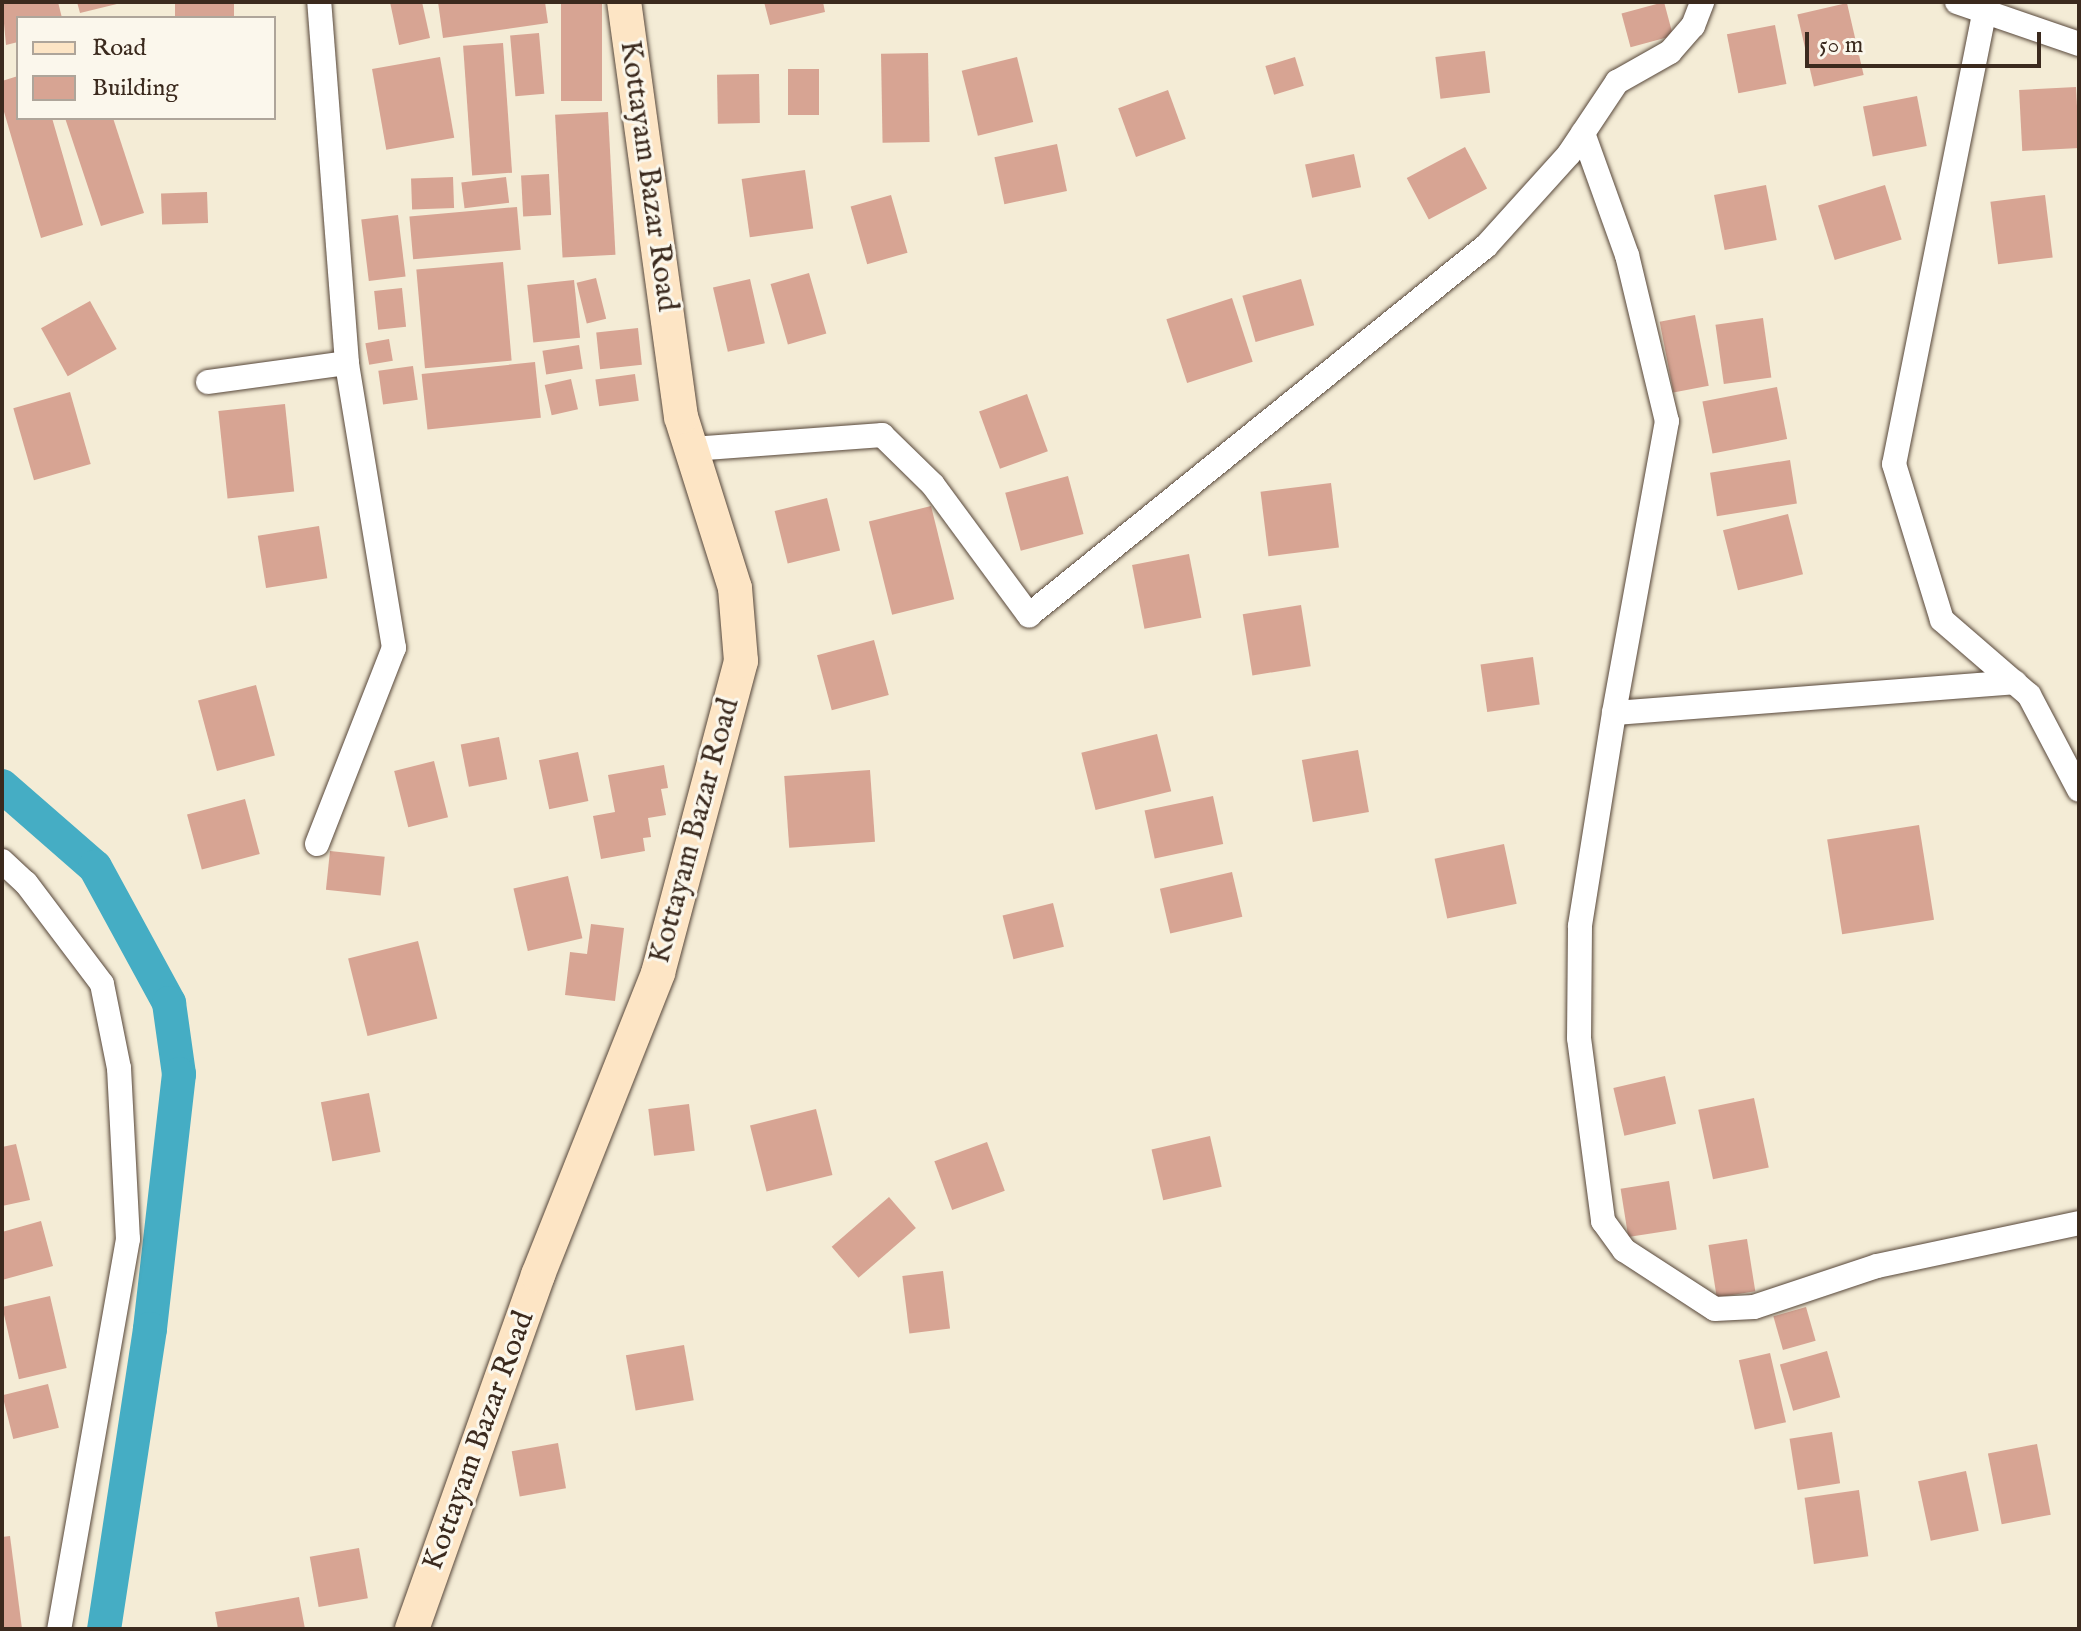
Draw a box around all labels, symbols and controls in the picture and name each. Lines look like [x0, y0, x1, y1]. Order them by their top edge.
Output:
legend [16, 16, 276, 120]
scale bar [1809, 16, 2045, 66]
text: 50 m [1819, 30, 1863, 61]
text: Road [92, 33, 146, 64]
street label: Kottayam Bazar Road [611, 38, 685, 314]
text: Building [92, 73, 178, 104]
street label: Kottayam Bazar Road [642, 694, 748, 968]
street label: Kottayam Bazar Road [415, 1306, 543, 1576]

